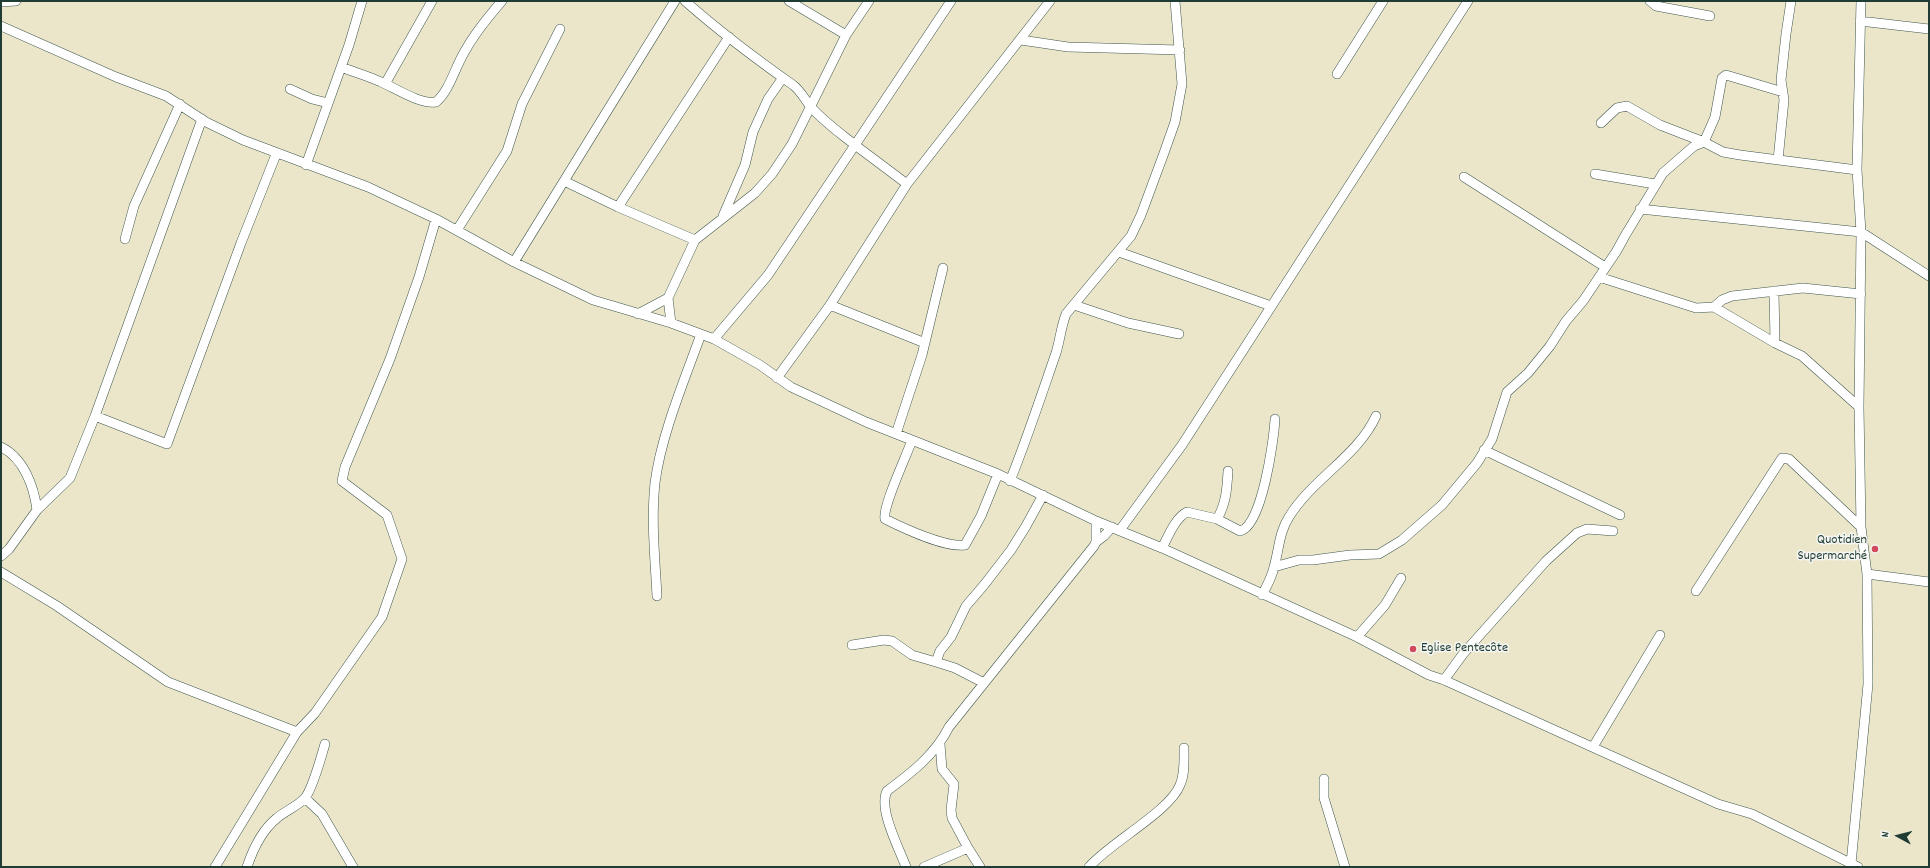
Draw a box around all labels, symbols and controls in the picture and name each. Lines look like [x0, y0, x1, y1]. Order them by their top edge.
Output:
place label: Quotidien Supermarché [1798, 533, 1867, 566]
marker: Quotidien Supermarché [1870, 544, 1880, 554]
place label: Eglise Pentecôte [1421, 641, 1508, 657]
marker: Eglise Pentecôte [1408, 644, 1418, 654]
north arrow [1878, 816, 1918, 856]
text: N [1878, 831, 1894, 838]

